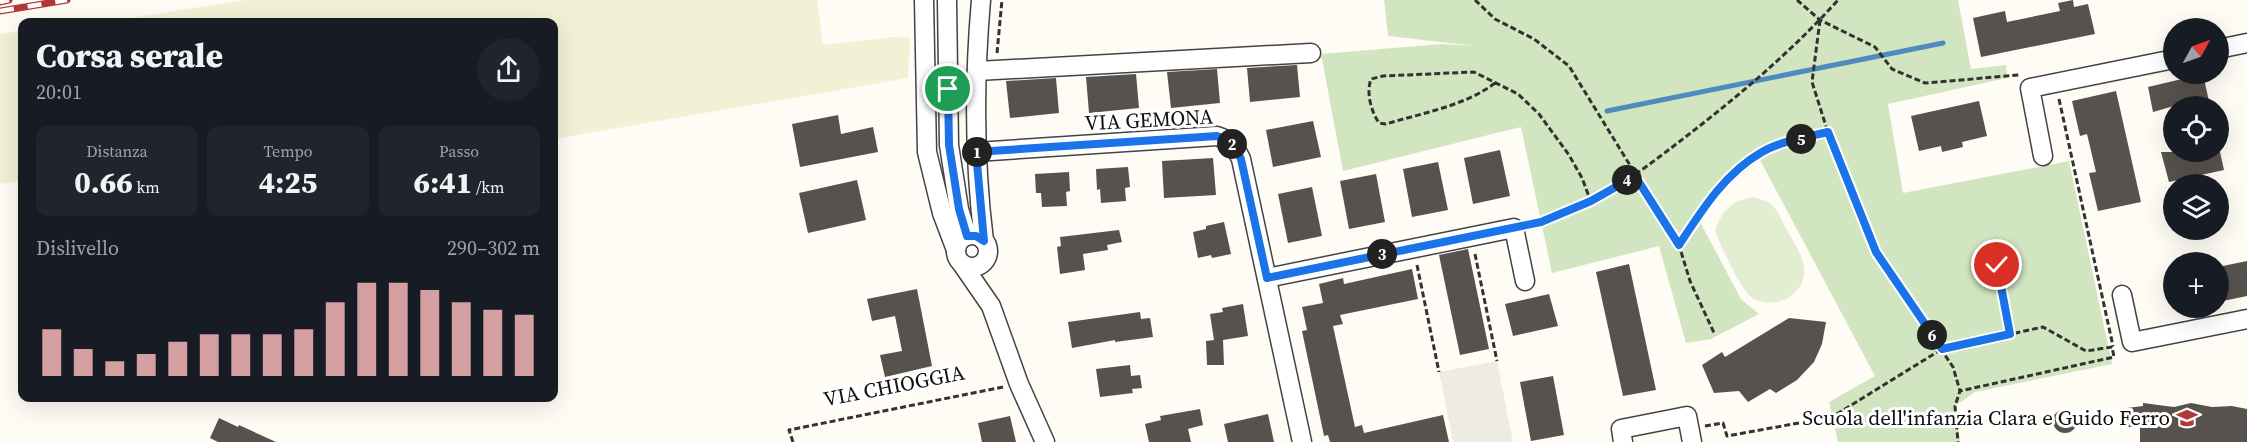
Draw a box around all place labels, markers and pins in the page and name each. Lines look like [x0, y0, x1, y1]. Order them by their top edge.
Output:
pin [922, 63, 973, 114]
pin: 5 [1786, 124, 1816, 154]
pin: 2 [1217, 129, 1247, 159]
pin: 1 [962, 137, 992, 167]
pin: 4 [1612, 165, 1642, 195]
pin: 3 [1367, 239, 1397, 269]
pin [1971, 239, 2022, 290]
pin: 6 [1917, 320, 1947, 350]
place label: Scuola dell'infanzia Clara e Guido Ferro [1802, 403, 2170, 432]
school or university icon: Scuola dell'infanzia Clara e Guido Ferro [2175, 406, 2199, 430]

